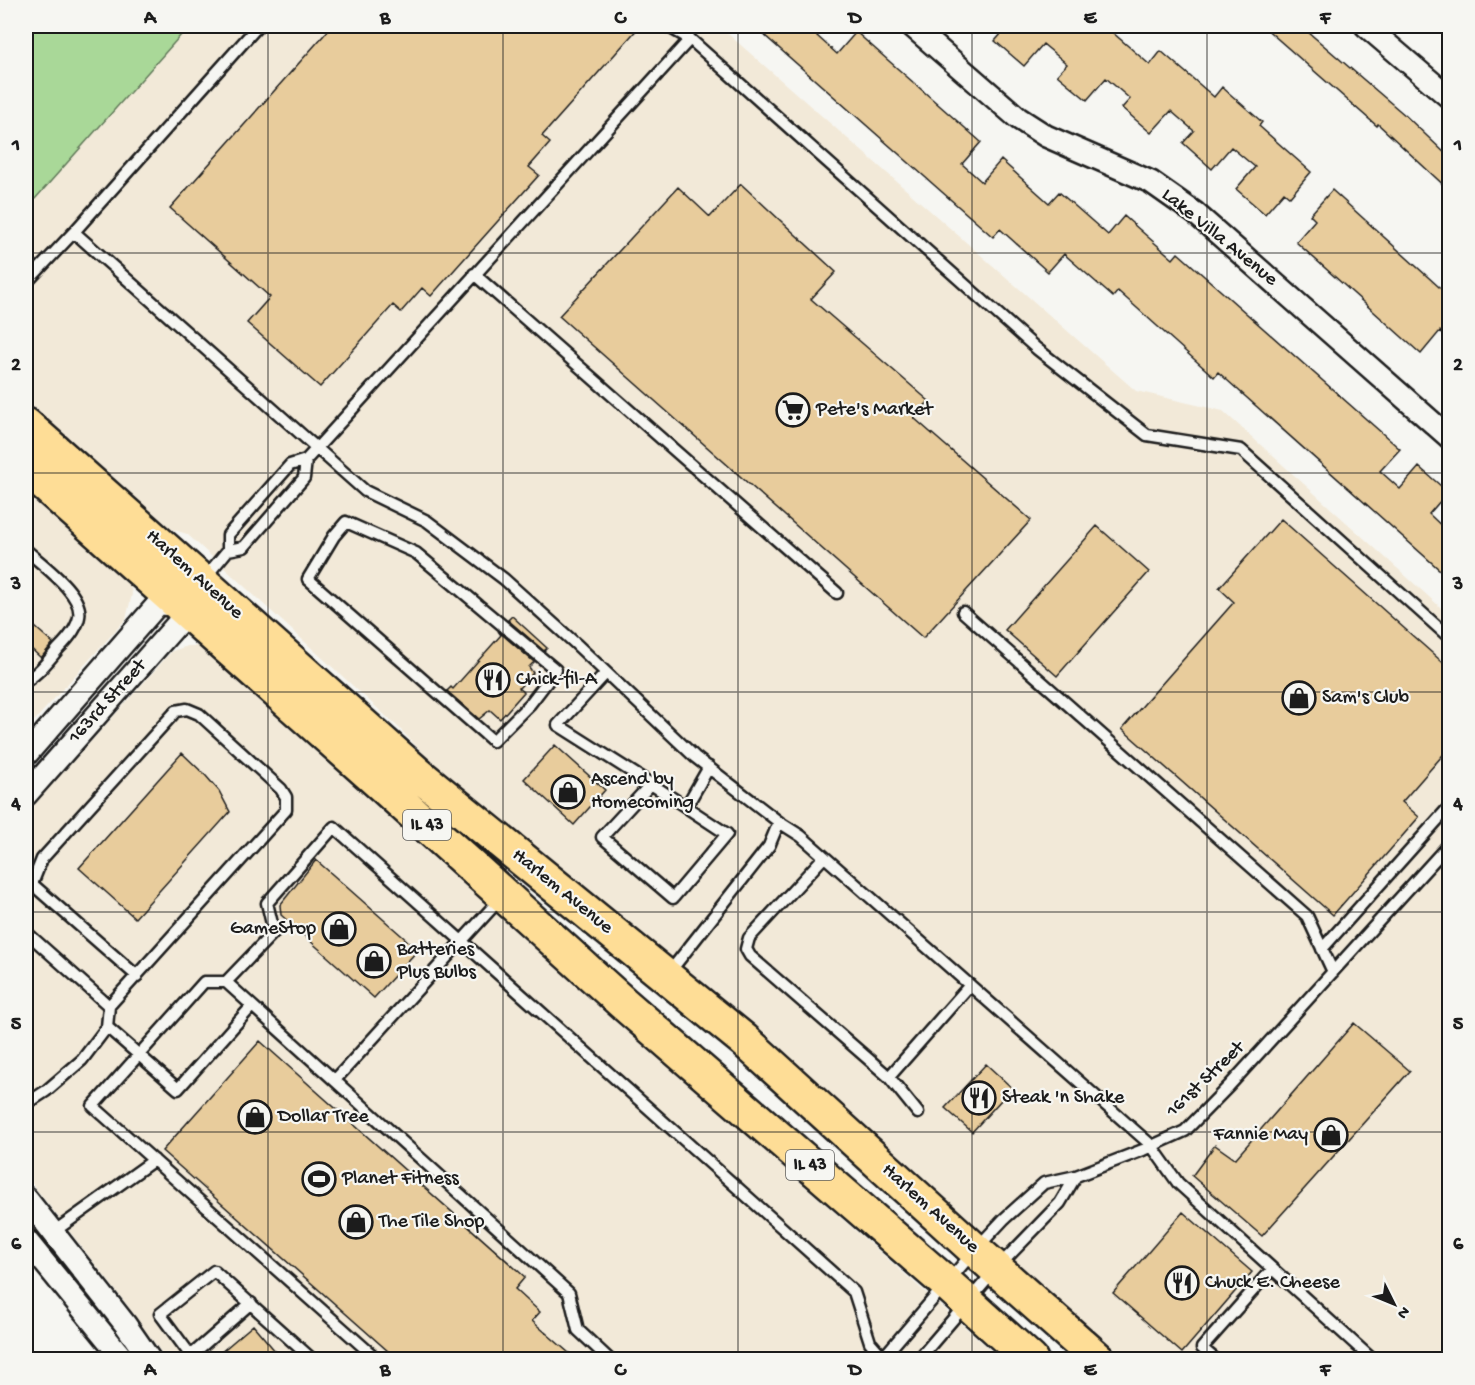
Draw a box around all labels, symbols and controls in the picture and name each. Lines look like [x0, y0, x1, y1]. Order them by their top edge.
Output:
text: A [143, 8, 158, 31]
text: B [379, 8, 391, 31]
text: C [614, 8, 628, 31]
text: D [846, 8, 862, 31]
text: E [1084, 8, 1098, 31]
text: F [1319, 8, 1332, 31]
text: 1 [11, 135, 20, 158]
text: 1 [1453, 135, 1462, 158]
street label: Lake Villa Avenue [1156, 184, 1282, 292]
text: 2 [11, 355, 21, 378]
text: 2 [1453, 355, 1463, 378]
supermarket icon: Pete's Market [775, 392, 811, 428]
place label: Pete's Market [815, 399, 934, 422]
street label: Harlem Avenue [140, 525, 248, 625]
text: 3 [10, 574, 21, 597]
text: 3 [1452, 574, 1463, 597]
street label: 163rd Street [63, 654, 153, 750]
restaurant icon: Chick-fil-A [475, 662, 511, 698]
place label: Chick-fil-A [516, 669, 598, 692]
shop icon: Sam's Club [1281, 680, 1317, 716]
place label: Sam's Club [1322, 687, 1409, 710]
place label: Ascend by Homecoming [591, 769, 694, 815]
shop icon: Ascend by Homecoming [550, 774, 586, 810]
text: 4 [10, 794, 21, 817]
text: 4 [1452, 794, 1463, 817]
road number: IL 43 [403, 810, 451, 840]
street label: Harlem Avenue [507, 844, 618, 940]
shop icon: GameStop [321, 911, 357, 947]
place label: GameStop [230, 918, 316, 941]
place label: Batteries Plus Bulbs [396, 939, 476, 985]
shop icon: Batteries Plus Bulbs [356, 943, 392, 979]
text: 5 [11, 1014, 22, 1037]
text: 5 [1453, 1014, 1464, 1037]
street label: 161st Street [1161, 1036, 1251, 1124]
restaurant icon: Steak 'n Shake [961, 1080, 997, 1116]
place label: Steak 'n Shake [1002, 1087, 1125, 1110]
shop icon: Dollar Tree [237, 1099, 273, 1135]
place label: Dollar Tree [276, 1106, 369, 1129]
shop icon: Fannie May [1313, 1117, 1349, 1153]
place label: Fannie May [1212, 1124, 1308, 1147]
road number: IL 43 [786, 1150, 834, 1180]
street label: Harlem Avenue [876, 1159, 984, 1259]
sports icon: Planet Fitness [301, 1161, 337, 1197]
place label: Planet Fitness [341, 1168, 459, 1191]
shop icon: The Tile Shop [338, 1204, 374, 1240]
place label: The Tile Shop [378, 1211, 484, 1234]
text: 6 [11, 1234, 22, 1257]
text: 6 [1453, 1234, 1464, 1257]
restaurant icon: Chuck E. Cheese [1164, 1265, 1200, 1301]
place label: Chuck E. Cheese [1205, 1272, 1340, 1295]
north arrow [1364, 1274, 1424, 1334]
text: N [1392, 1302, 1413, 1323]
text: A [143, 1360, 158, 1383]
text: B [379, 1360, 391, 1383]
text: C [614, 1360, 628, 1383]
text: D [846, 1360, 862, 1383]
text: E [1084, 1360, 1098, 1383]
text: F [1319, 1360, 1332, 1383]

